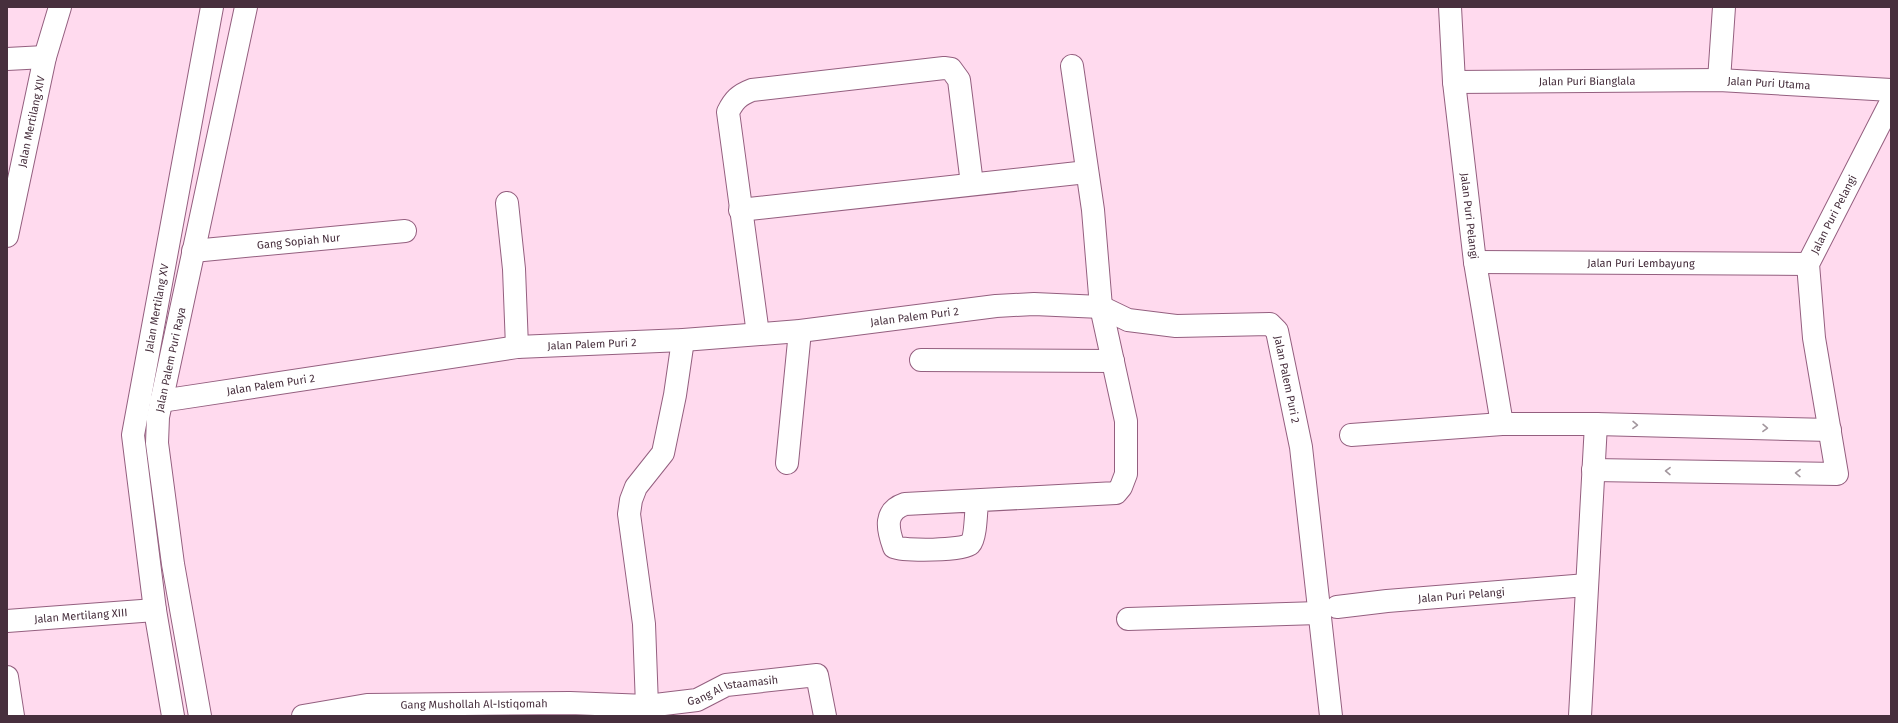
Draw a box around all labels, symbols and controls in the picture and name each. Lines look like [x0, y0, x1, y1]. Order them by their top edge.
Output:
street label: Jalan Mertilang XIV [16, 74, 48, 169]
street label: Jalan Puri Utama [1727, 74, 1811, 92]
street label: Jalan Puri Bianglala [1539, 75, 1635, 88]
street label: Jalan Puri Pelangi [1458, 172, 1481, 260]
street label: Jalan Puri Pelangi [1808, 173, 1860, 256]
street label: Gang Sopiah Nur [256, 231, 342, 252]
street label: Jalan Puri Lembayung [1587, 257, 1695, 270]
street label: Jalan Mertilang XV [142, 262, 172, 354]
street label: Jalan Palem Puri 2 [869, 305, 960, 329]
street label: Jalan Palem Puri Raya [153, 306, 188, 414]
street label: Jalan Palem Puri 2 [1271, 335, 1302, 425]
street label: Jalan Palem Puri 2 [547, 336, 637, 353]
street label: Jalan Palem Puri 2 [226, 372, 316, 398]
one-way arrow [1632, 421, 1638, 429]
one-way arrow [1762, 424, 1768, 432]
one-way arrow [1665, 467, 1671, 475]
one-way arrow [1795, 469, 1801, 477]
street label: Jalan Puri Pelangi [1418, 586, 1505, 605]
street label: Jalan Mertilang XIII [34, 606, 128, 626]
street label: Gang Al Istaamasih [687, 673, 779, 708]
street label: Gang Mushollah Al-Istiqomah [400, 697, 548, 712]

